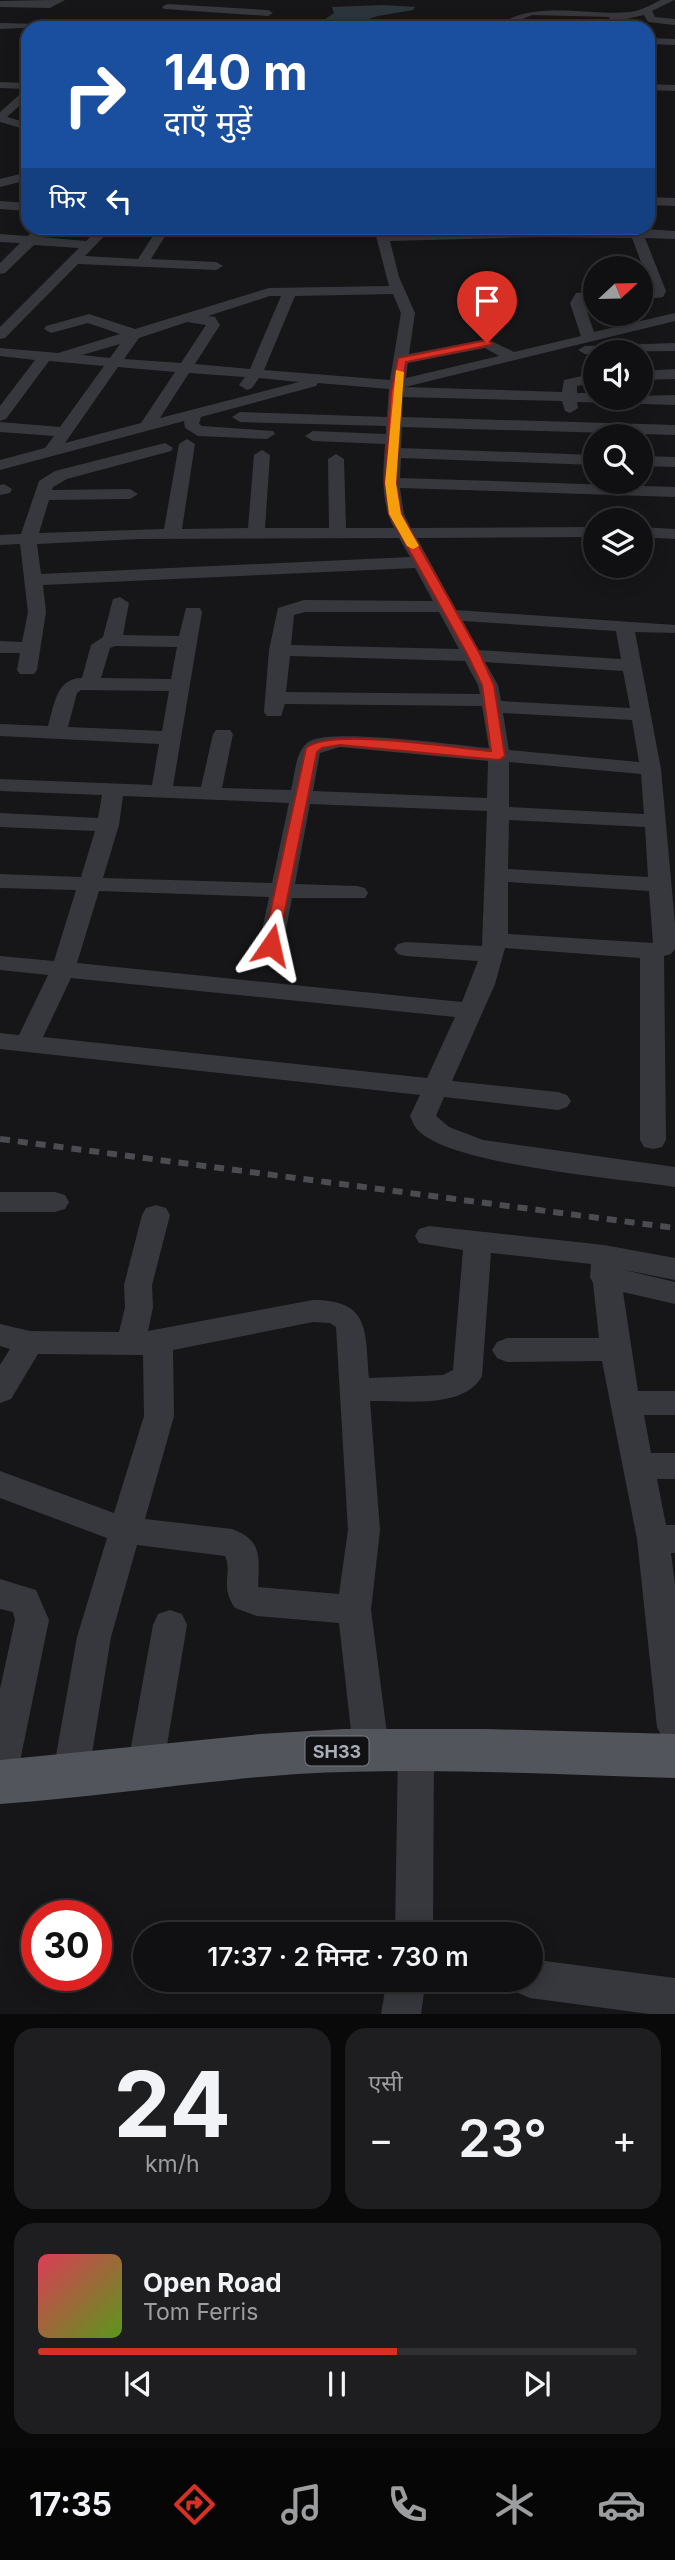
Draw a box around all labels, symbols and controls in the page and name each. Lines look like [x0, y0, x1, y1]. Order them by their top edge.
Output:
text: 140 m [164, 43, 308, 102]
icon: right [49, 49, 140, 140]
text: दाएँ मुड़ें [164, 103, 252, 142]
icon: left [100, 182, 138, 220]
text: फिर [49, 183, 86, 214]
north arrow [583, 256, 653, 326]
map controls [583, 256, 653, 578]
pin [457, 271, 517, 343]
icon: arrive [468, 282, 506, 320]
button: sound [583, 340, 653, 410]
button: search [583, 424, 653, 494]
button: layers [583, 508, 653, 578]
position arrow [234, 908, 308, 982]
road number: SH33 [306, 1736, 368, 1766]
speed limit sign: 30 [21, 1900, 112, 1991]
text: 17:37 · 2 मिनट · 730 m [207, 1941, 469, 1972]
text: 24 [114, 2049, 231, 2159]
text: एसी [369, 2069, 403, 2097]
text: 23° [458, 2107, 547, 2170]
text: − [369, 2116, 394, 2162]
text: + [612, 2116, 637, 2162]
text: km/h [145, 2150, 200, 2178]
text: Open Road [143, 2267, 282, 2298]
text: Tom Ferris [143, 2298, 258, 2326]
icon: previous [119, 2365, 157, 2403]
icon: pause [318, 2365, 356, 2403]
icon: next [518, 2365, 556, 2403]
icon: directions [170, 2480, 219, 2529]
icon: music [277, 2480, 326, 2529]
icon: phone [383, 2480, 432, 2529]
icon: climate [490, 2480, 539, 2529]
icon: car [597, 2480, 646, 2529]
text: 17:35 [29, 2485, 112, 2524]

